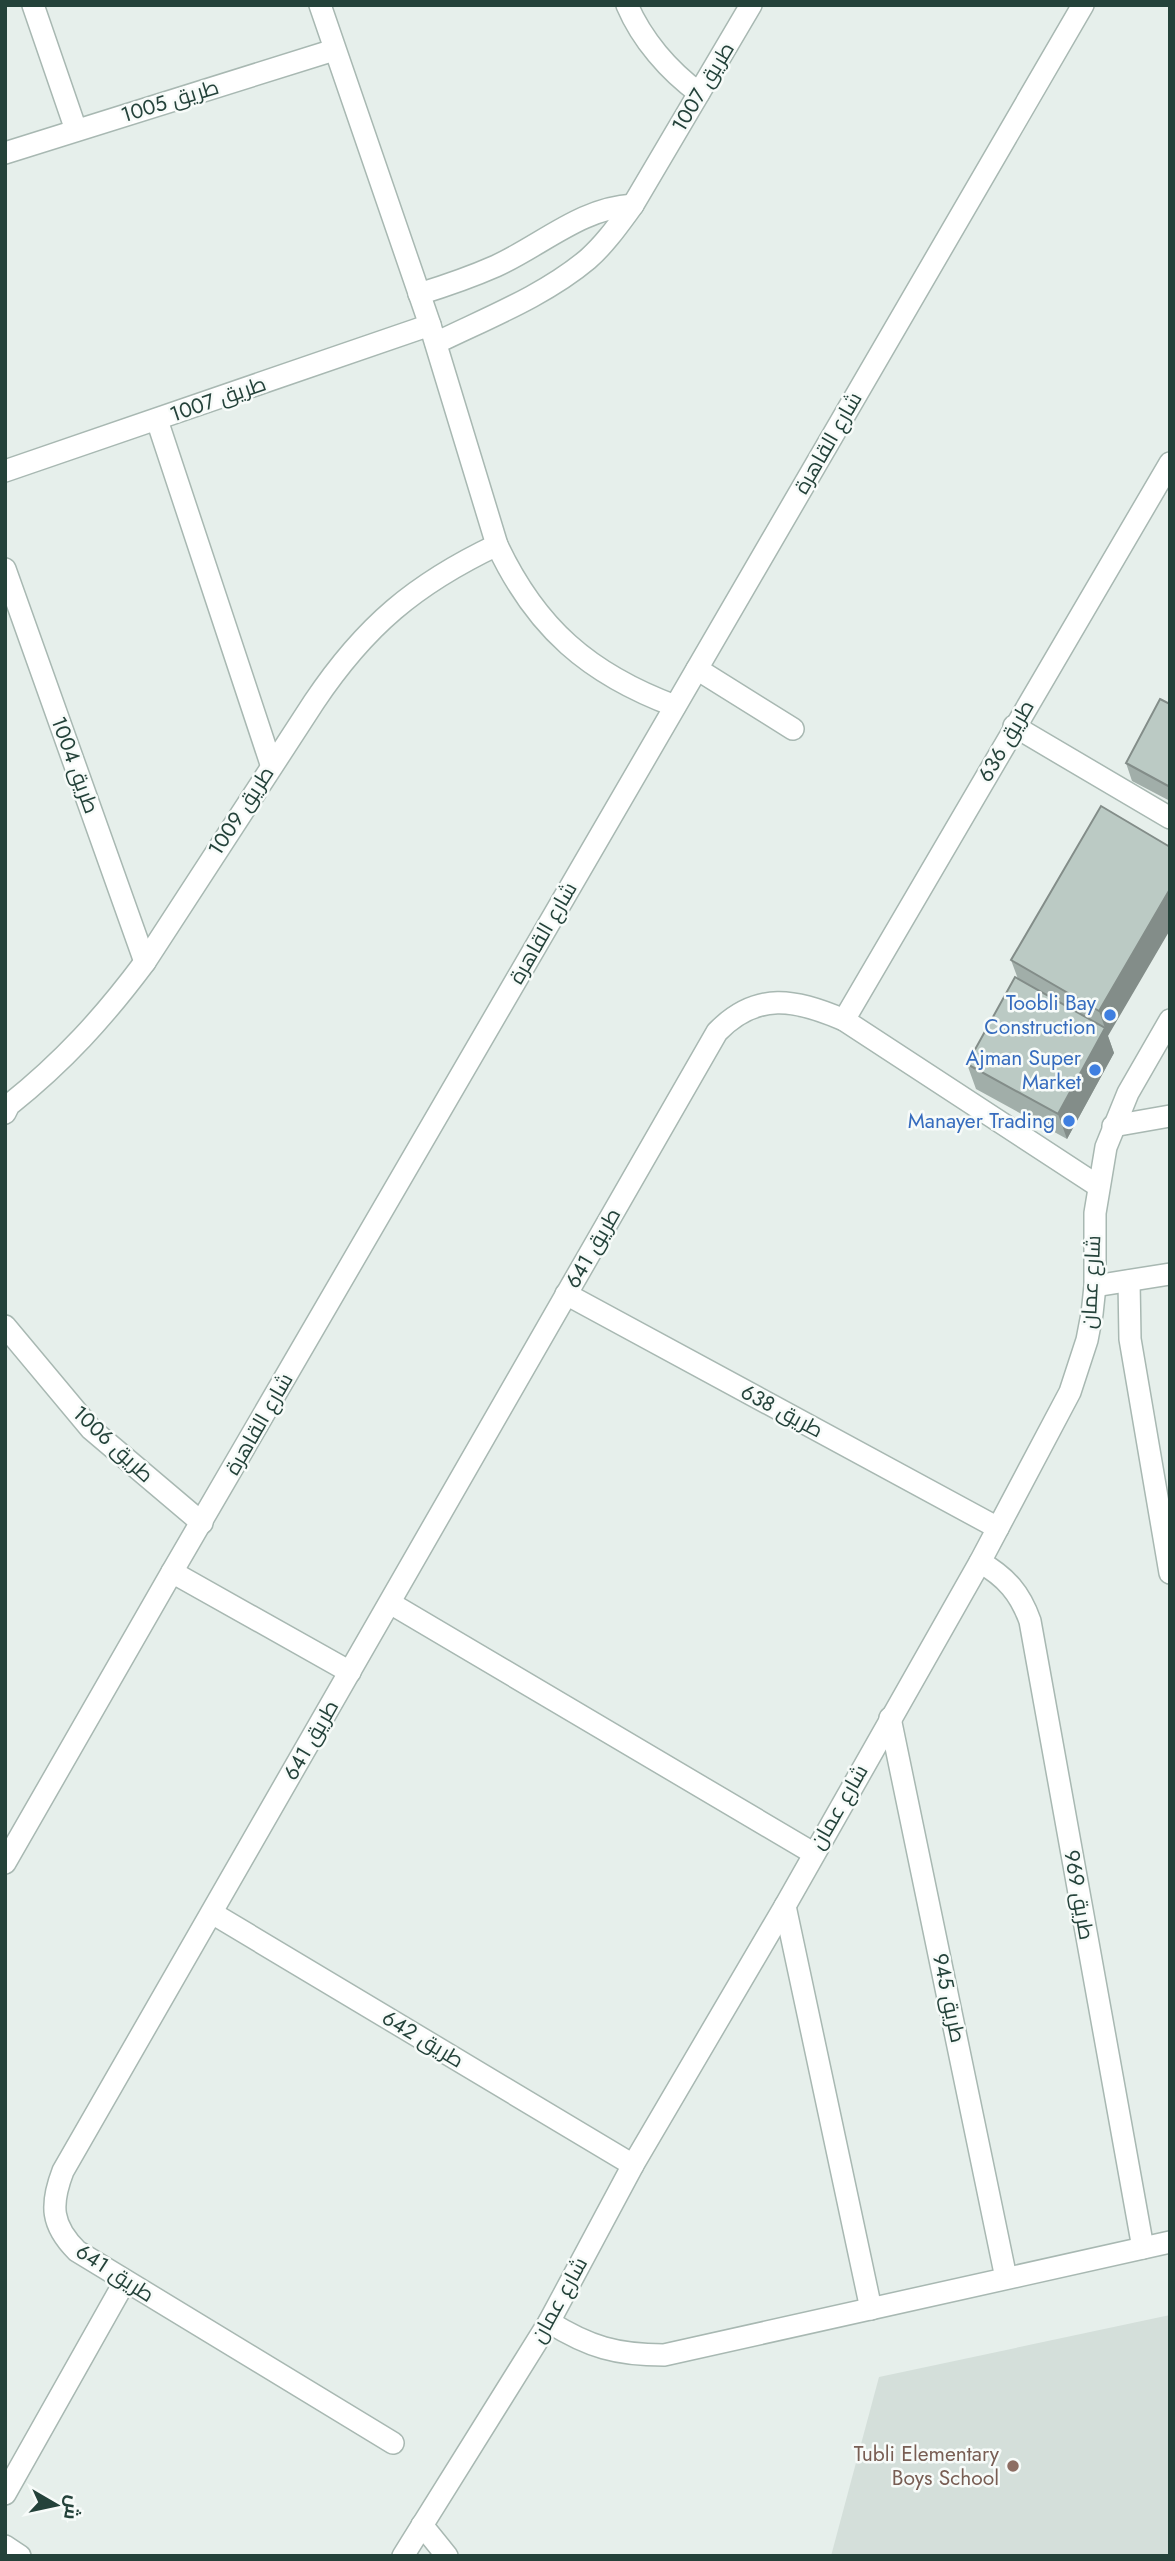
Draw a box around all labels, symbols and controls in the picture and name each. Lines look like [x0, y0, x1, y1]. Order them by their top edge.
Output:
street label: طريق 1007 [664, 36, 742, 138]
street label: طريق 1005 [117, 72, 223, 130]
street label: طريق 1007 [166, 369, 270, 429]
street label: شارع القاهرة [787, 386, 869, 500]
street label: طريق 636 [971, 695, 1041, 787]
street label: طريق 1004 [44, 712, 106, 818]
street label: طريق 1009 [201, 760, 281, 862]
street label: شارع القاهرة [502, 876, 584, 990]
place label: Toobli Bay Construction [984, 988, 1097, 1042]
marker: Toobli Bay Construction [1102, 1007, 1118, 1023]
place label: Ajman Super Market [966, 1043, 1082, 1097]
marker: Ajman Super Market [1087, 1062, 1103, 1078]
place label: Manayer Trading [908, 1106, 1055, 1136]
marker: Manayer Trading [1061, 1113, 1077, 1129]
street label: طريق 641 [558, 1202, 628, 1294]
street label: شارع عمان [1074, 1234, 1108, 1330]
street label: شارع القاهرة [218, 1367, 300, 1481]
street label: طريق 638 [736, 1377, 828, 1445]
street label: طريق 1006 [66, 1399, 160, 1489]
street label: طريق 641 [276, 1694, 346, 1786]
street label: شارع عمان [803, 1759, 875, 1855]
street label: طريق 969 [1056, 1848, 1102, 1942]
street label: طريق 945 [925, 1951, 973, 2045]
street label: طريق 642 [376, 2003, 470, 2075]
street label: طريق 641 [70, 2236, 160, 2310]
street label: شارع عمان [523, 2252, 595, 2348]
place label: Tubli Elementary Boys School [854, 2439, 1000, 2493]
marker: Tubli Elementary Boys School [1005, 2458, 1021, 2474]
north arrow [21, 2470, 91, 2540]
text: ش [57, 2493, 88, 2522]

